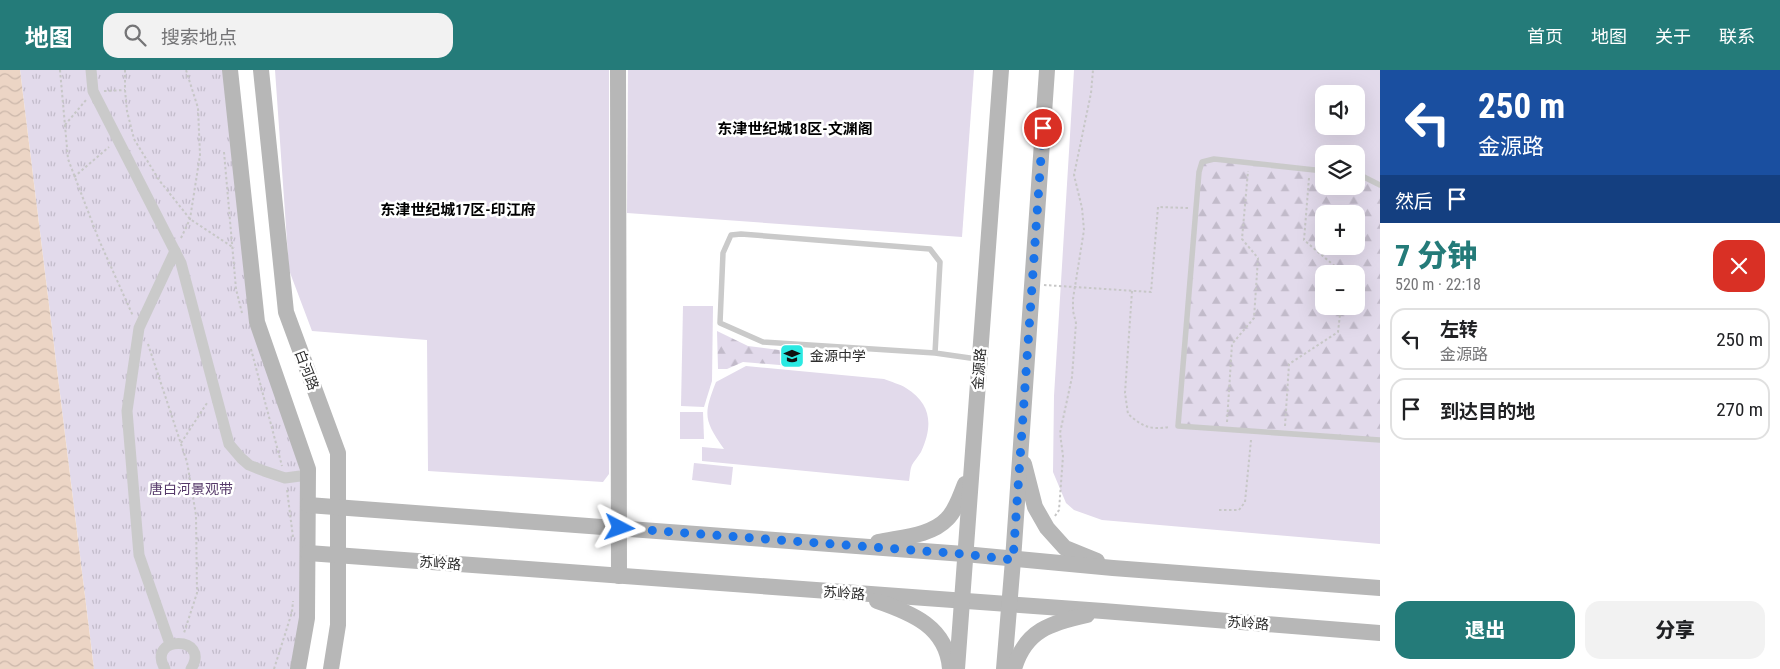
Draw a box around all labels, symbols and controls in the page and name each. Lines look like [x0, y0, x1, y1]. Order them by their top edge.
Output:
search box [103, 13, 453, 58]
icon: search [121, 21, 149, 49]
text: 地图 [25, 24, 73, 52]
text: 搜索地点 [161, 26, 237, 49]
text: 首页 [1527, 26, 1563, 47]
text: 地图 [1591, 26, 1627, 47]
text: 关于 [1655, 26, 1691, 47]
text: 联系 [1719, 26, 1755, 47]
map controls [1315, 85, 1365, 315]
button: sound [1315, 85, 1365, 135]
text: 250 m [1478, 86, 1565, 127]
icon: left [1395, 90, 1460, 155]
pin [1022, 107, 1064, 149]
icon: arrive [1029, 114, 1057, 142]
district label: 东津世纪城18区-文渊阁 [717, 120, 873, 138]
text: 金源路 [1478, 134, 1544, 159]
button: layers [1315, 145, 1365, 195]
icon: arrive [1443, 185, 1471, 213]
text: 然后 [1395, 190, 1433, 213]
district label: 东津世纪城17区-印江府 [380, 201, 536, 219]
button: + [1315, 205, 1365, 255]
text: 7 分钟 [1395, 238, 1477, 273]
button: close [1713, 240, 1765, 292]
button: − [1315, 265, 1365, 315]
text: 520 m · 22:18 [1395, 275, 1481, 294]
text: 左转 [1440, 318, 1478, 341]
icon: left [1397, 325, 1425, 353]
text: 250 m [1716, 328, 1763, 351]
school or university icon: 金源中学 [779, 343, 805, 369]
text: 金源路 [1440, 345, 1488, 364]
street label: 金源路 [970, 347, 988, 391]
street label: 白河路 [292, 348, 322, 392]
place label: 金源中学 [810, 348, 866, 364]
icon: arrive [1397, 395, 1425, 423]
text: 270 m [1716, 398, 1763, 421]
text: 到达目的地 [1440, 400, 1535, 423]
park label: 唐白河景观带 [149, 481, 233, 497]
position arrow [593, 501, 645, 553]
street label: 苏岭路 [418, 554, 462, 572]
street label: 苏岭路 [822, 584, 866, 602]
button: 退出 [1395, 601, 1575, 659]
button: 分享 [1585, 601, 1765, 659]
street label: 苏岭路 [1226, 614, 1270, 632]

